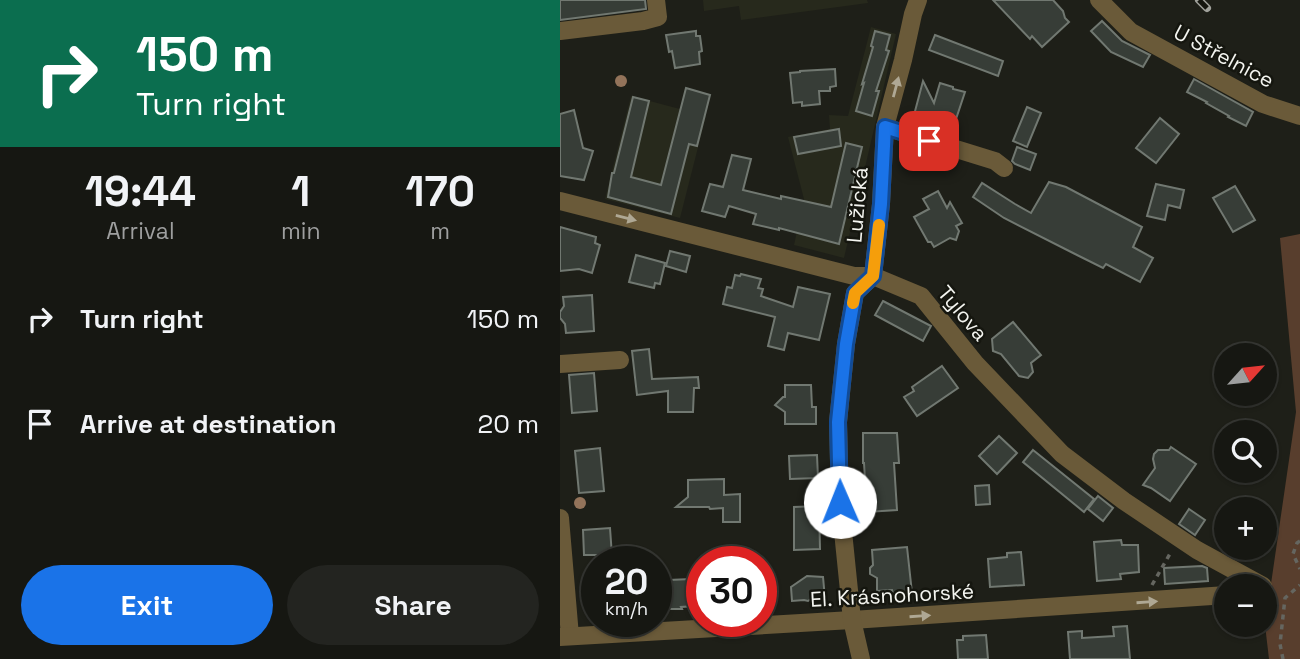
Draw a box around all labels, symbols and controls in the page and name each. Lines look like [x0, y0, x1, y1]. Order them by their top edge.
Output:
street label: U Střelnice [1169, 18, 1279, 94]
text: 150 m [136, 23, 274, 85]
icon: right [21, 28, 112, 119]
one-way arrow [891, 76, 902, 98]
text: Turn right [136, 84, 286, 124]
pin [899, 111, 959, 171]
icon: arrive [910, 122, 948, 160]
text: 19:44 [85, 165, 196, 218]
text: 1 [291, 165, 310, 218]
text: 170 [406, 165, 475, 218]
street label: Lužická [840, 166, 874, 244]
one-way arrow [615, 213, 637, 224]
text: Arrival [106, 216, 175, 246]
text: min [281, 216, 321, 246]
text: m [430, 216, 450, 246]
street label: Tylova [932, 280, 994, 346]
icon: right [21, 300, 59, 338]
text: Turn right [80, 302, 204, 336]
text: 150 m [467, 302, 539, 336]
north arrow [1214, 343, 1278, 406]
map controls [1214, 343, 1277, 637]
icon: arrive [21, 405, 59, 443]
text: Arrive at destination [80, 407, 337, 441]
text: 20 m [478, 407, 539, 441]
button: search [1214, 420, 1277, 483]
position arrow [803, 465, 877, 539]
button: + [1214, 497, 1277, 560]
speed limit sign: 30 [686, 546, 777, 637]
text: 20 [605, 560, 648, 604]
button: Exit [21, 565, 273, 645]
button: Share [287, 565, 539, 645]
button: − [1214, 574, 1277, 637]
street label: El. Krásnohorské [809, 577, 975, 613]
one-way arrow [1137, 596, 1159, 607]
text: km/h [605, 597, 648, 620]
one-way arrow [910, 610, 932, 621]

